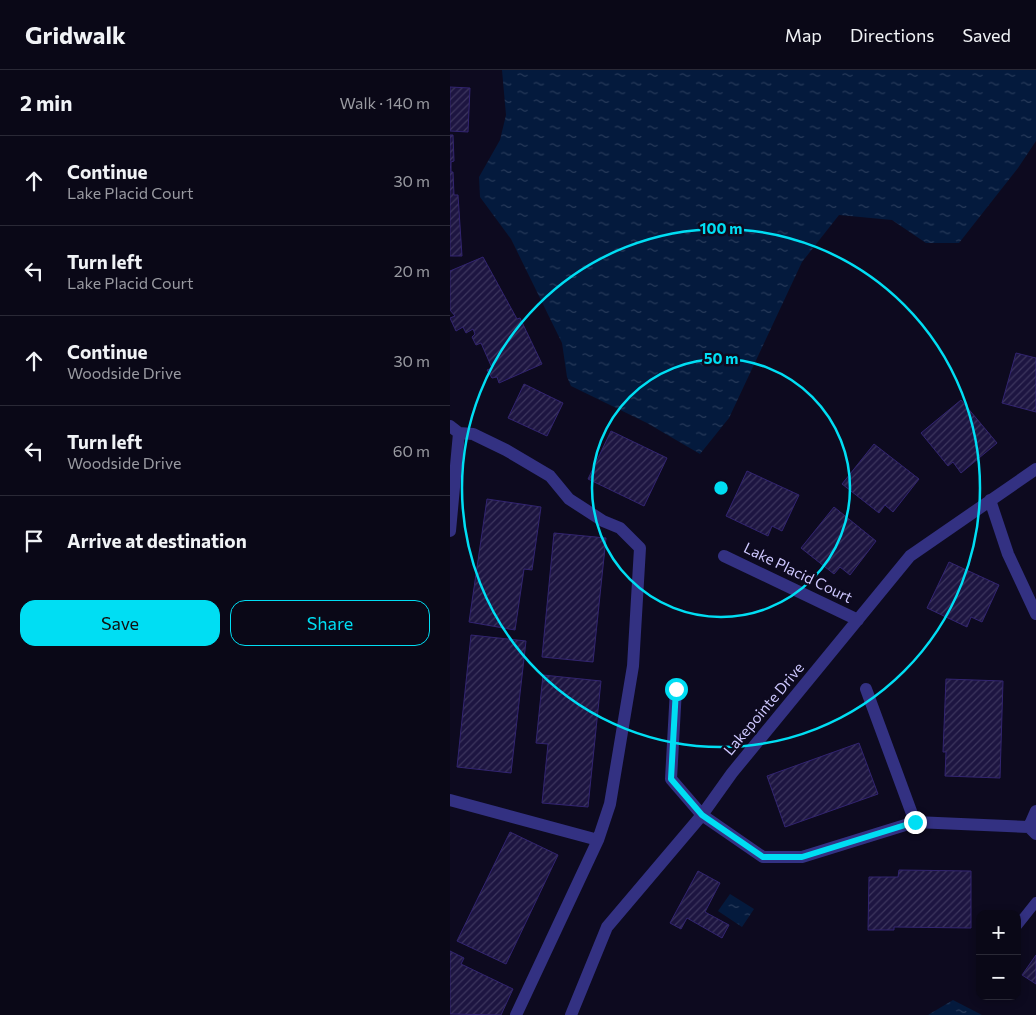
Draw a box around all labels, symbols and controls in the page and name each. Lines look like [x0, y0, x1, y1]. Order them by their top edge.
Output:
text: Gridwalk [25, 20, 126, 49]
text: Map [785, 24, 822, 46]
text: Directions [850, 24, 934, 46]
text: Saved [962, 24, 1011, 46]
text: 2 min [20, 90, 72, 115]
text: Walk · 140 m [340, 93, 430, 112]
text: Continue [67, 160, 147, 183]
icon: ahead [20, 167, 48, 195]
text: 30 m [393, 171, 430, 190]
text: Lake Placid Court [67, 183, 194, 202]
text: 100 m [700, 219, 742, 237]
text: Turn left [67, 250, 142, 273]
icon: left [20, 257, 48, 285]
text: 20 m [394, 261, 430, 280]
text: Lake Placid Court [67, 273, 194, 292]
text: Continue [67, 340, 147, 363]
icon: ahead [20, 347, 48, 375]
text: 50 m [704, 349, 738, 367]
text: 30 m [393, 351, 430, 370]
text: Woodside Drive [67, 363, 181, 382]
text: Turn left [67, 430, 142, 453]
icon: left [20, 437, 48, 465]
text: 60 m [393, 441, 430, 460]
text: Woodside Drive [67, 453, 181, 472]
centre of rings [712, 479, 730, 497]
icon: arrive [20, 527, 48, 555]
text: Arrive at destination [67, 529, 247, 552]
street label: Lake Placid Court [741, 538, 856, 606]
button: Save [20, 600, 220, 646]
button: Share [230, 600, 430, 646]
street label: Lakepointe Drive [719, 658, 807, 758]
route start [665, 678, 688, 701]
route end [904, 811, 927, 834]
map controls [976, 910, 1021, 1000]
button: + [976, 910, 1021, 955]
button: − [976, 955, 1021, 1000]

